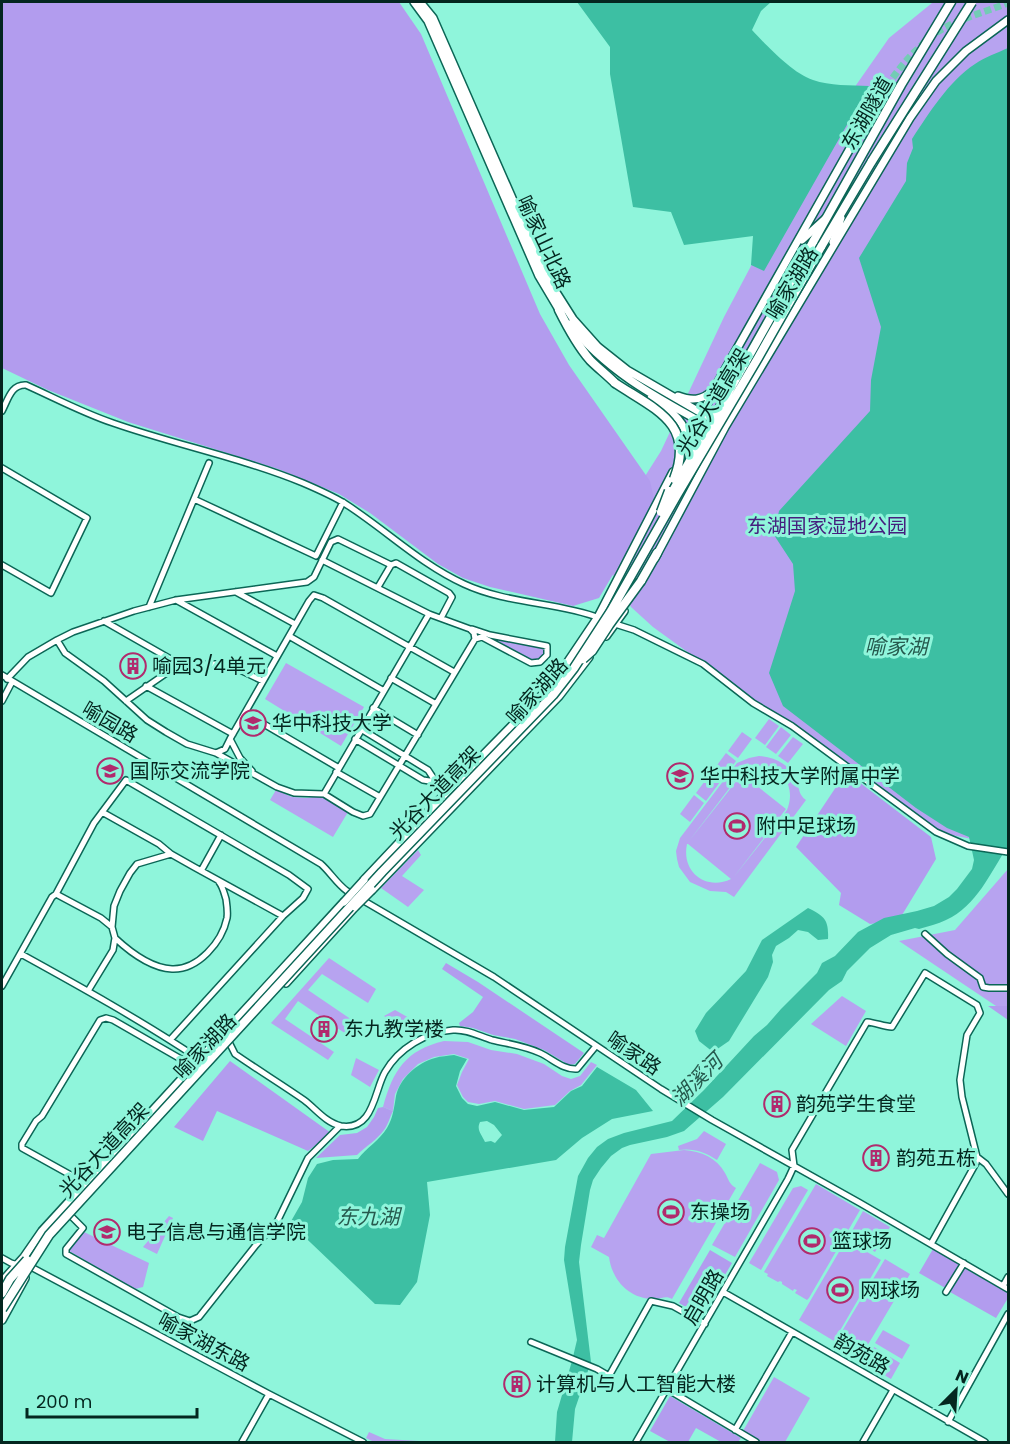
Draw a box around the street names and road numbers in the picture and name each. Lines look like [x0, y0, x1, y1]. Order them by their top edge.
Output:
street label: 东湖隧道 [835, 71, 899, 155]
street label: 喻家山北路 [510, 191, 578, 293]
street label: 喻家湖路 [759, 242, 825, 324]
street label: 光谷大道高架 [670, 343, 756, 461]
street label: 喻家湖路 [500, 652, 574, 730]
street label: 喻园路 [77, 695, 143, 749]
street label: 光谷大道高架 [383, 740, 487, 846]
street label: 喻家湖路 [167, 1007, 243, 1085]
street label: 喻家路 [601, 1025, 667, 1081]
street label: 光谷大道高架 [53, 1097, 155, 1203]
street label: 启明路 [676, 1264, 730, 1330]
street label: 喻家湖东路 [153, 1306, 255, 1378]
street label: 韵苑路 [829, 1327, 895, 1381]

